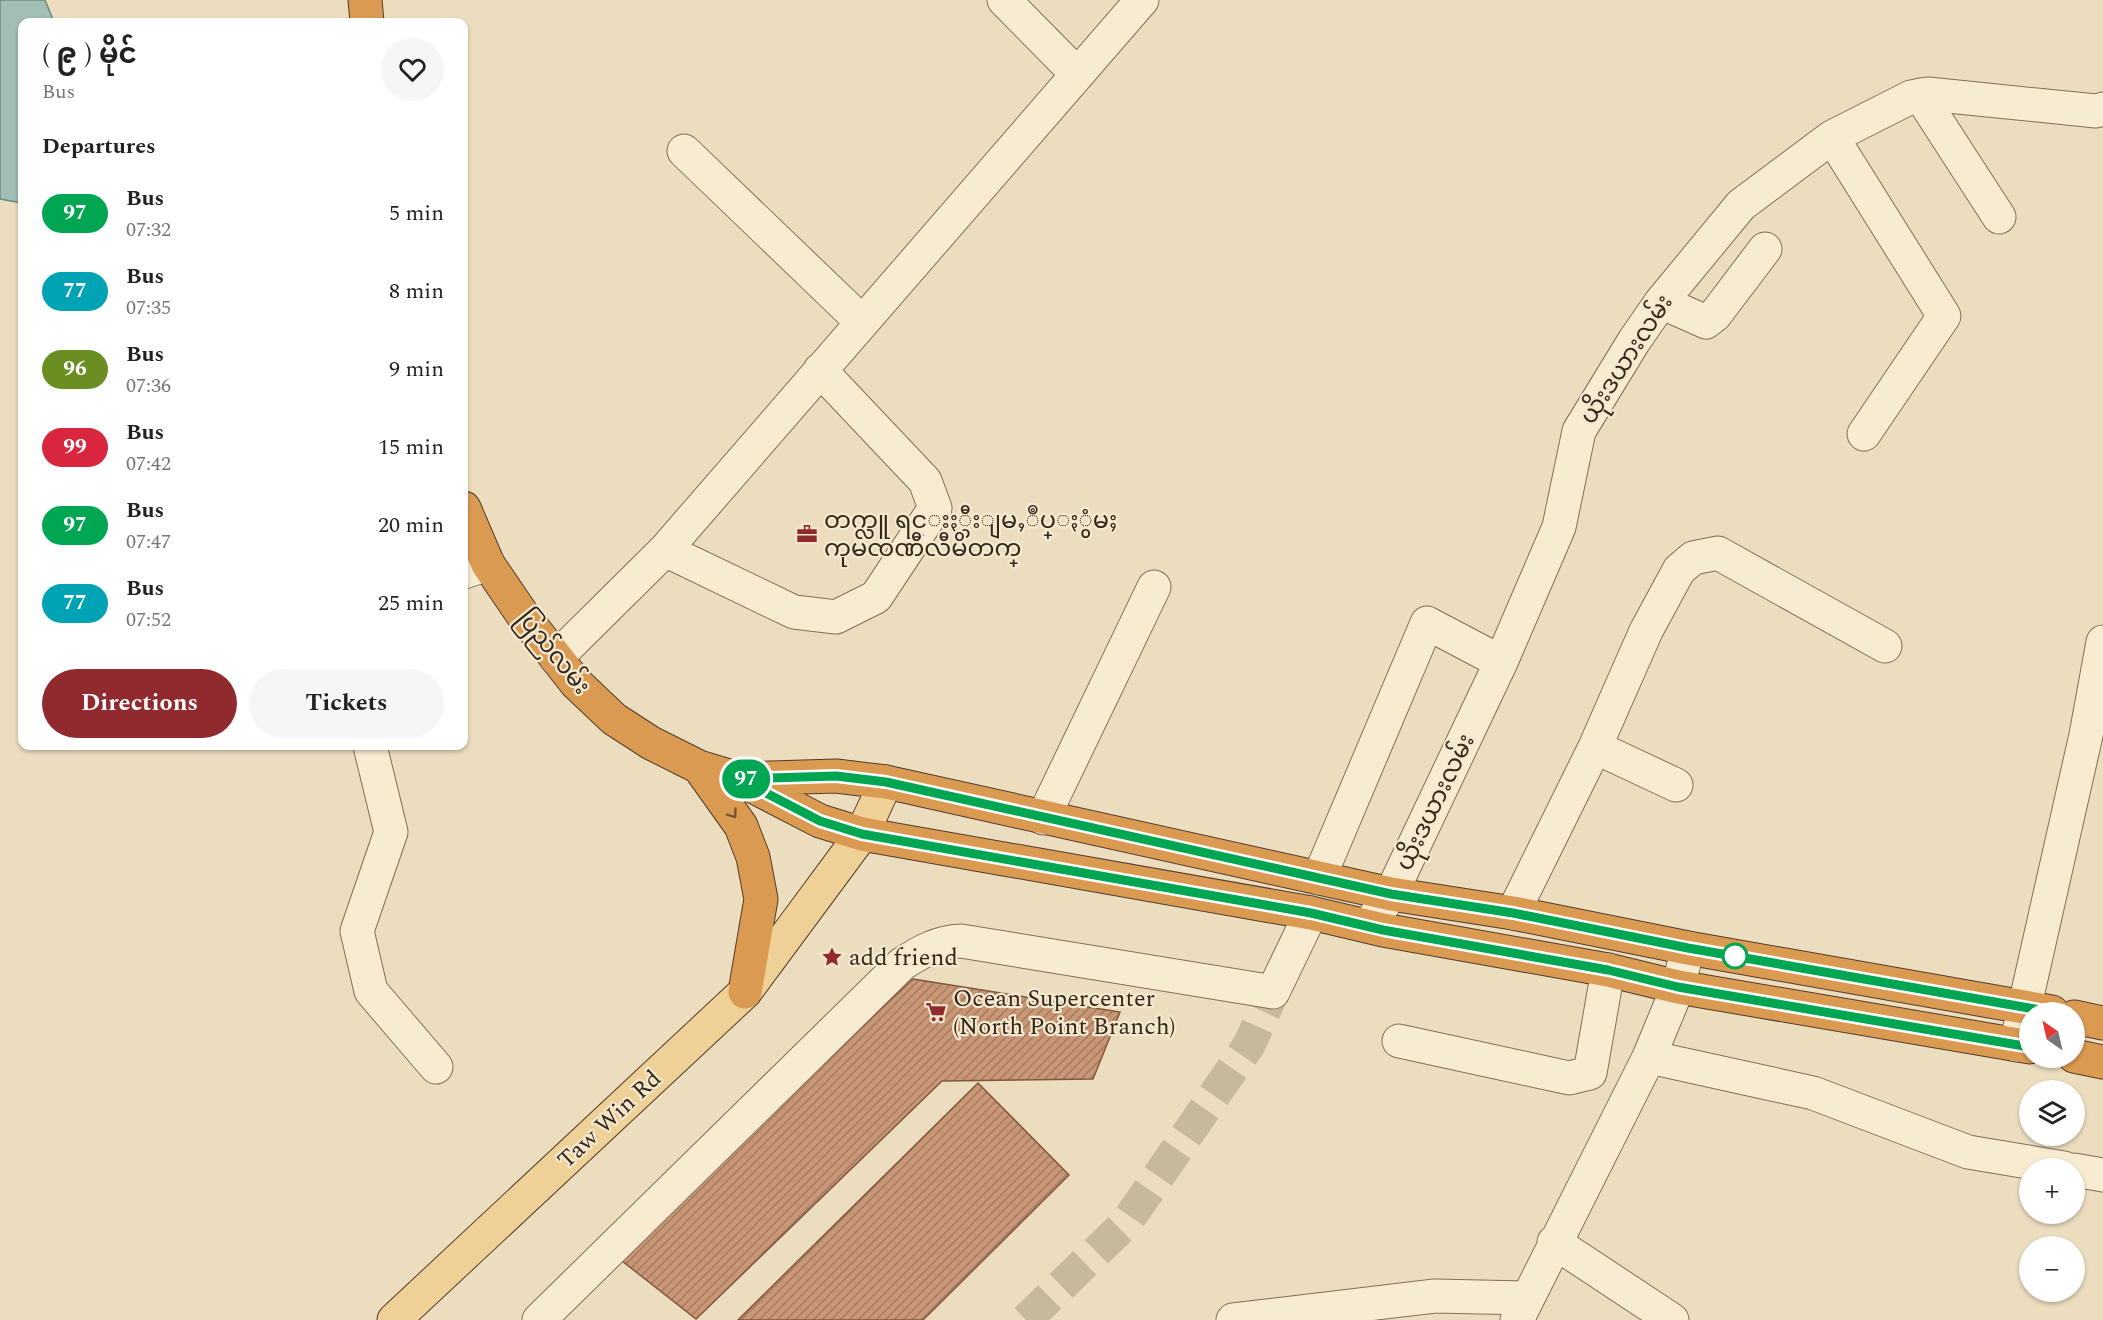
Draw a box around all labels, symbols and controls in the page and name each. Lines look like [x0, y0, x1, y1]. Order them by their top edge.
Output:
text: ( ၉ ) မိုင် [42, 33, 137, 76]
button: heart [381, 38, 444, 101]
text: Bus [42, 77, 75, 107]
text: Departures [42, 130, 156, 163]
text: Bus [126, 182, 164, 215]
text: 97 [63, 197, 87, 229]
text: 5 min [389, 197, 444, 230]
text: 07:32 [126, 215, 171, 245]
text: Bus [126, 260, 164, 293]
text: 77 [63, 275, 87, 307]
text: 8 min [389, 275, 444, 308]
street label: ယိုးဒယားလမ်း [1571, 287, 1682, 432]
text: 07:35 [126, 293, 171, 323]
text: Bus [126, 338, 164, 371]
text: 96 [63, 353, 87, 385]
text: 9 min [389, 353, 444, 386]
text: 07:36 [126, 371, 171, 401]
text: Bus [126, 416, 164, 449]
text: 99 [63, 431, 87, 463]
text: 15 min [378, 431, 444, 464]
text: 07:42 [126, 449, 171, 479]
text: Bus [126, 494, 164, 527]
place label: တက္လူ ရင္းႏွီးျမႇဳပ္ႏွံမႈ ကုမၸဏီလီမိတက္ [824, 503, 1117, 567]
text: 97 [63, 509, 87, 541]
text: 20 min [378, 509, 444, 542]
office icon: တက္လူ ရင္းႏွီးျမႇဳပ္ႏွံမႈ ကုမၸဏီလီမိတက္ [795, 522, 819, 546]
text: 07:47 [126, 527, 171, 557]
text: Bus [126, 572, 164, 605]
text: 77 [63, 587, 87, 619]
text: 25 min [378, 587, 444, 620]
street label: ပြည်လမ်း [508, 602, 599, 703]
text: 07:52 [126, 605, 171, 635]
button: Directions [42, 669, 237, 738]
button: Tickets [249, 669, 444, 738]
street label: ယိုးဒယားလမ်း [1387, 728, 1485, 877]
line badge: 97 [719, 760, 773, 798]
text: 97 [734, 763, 758, 795]
one-way arrow [726, 808, 737, 819]
place label: add friend [849, 940, 958, 976]
unlabelled marker [1722, 943, 1748, 969]
place icon: add friend [820, 945, 844, 969]
place label: Ocean Supercenter (North Point Branch) [953, 981, 1175, 1045]
supermarket icon: Ocean Supercenter (North Point Branch) [924, 1000, 948, 1024]
north arrow [2019, 1002, 2085, 1068]
map controls [2019, 1002, 2085, 1302]
street label: Taw Win Rd [549, 1062, 670, 1178]
button: layers [2019, 1080, 2085, 1146]
button: + [2019, 1158, 2085, 1224]
button: − [2019, 1236, 2085, 1302]

